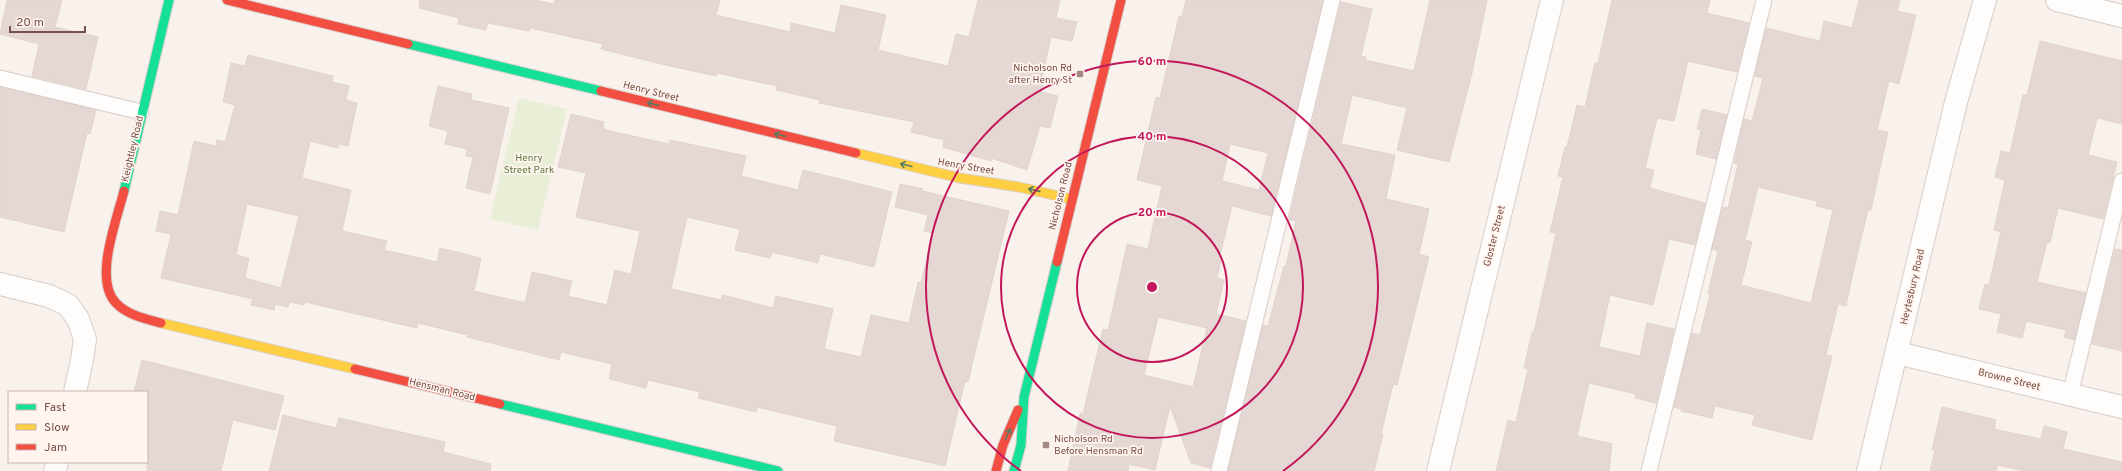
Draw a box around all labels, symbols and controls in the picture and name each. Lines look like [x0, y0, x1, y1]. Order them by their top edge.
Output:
scale bar [10, 8, 85, 34]
text: 20 m [16, 15, 44, 31]
text: 60 m [1138, 54, 1166, 70]
place label: Nicholson Rd after Henry St [1008, 62, 1072, 87]
marker: Nicholson Rd after Henry St [1075, 69, 1085, 79]
street label: Henry Street [622, 79, 681, 105]
one-way arrow [647, 100, 660, 108]
street label: Keightley Road [119, 115, 147, 183]
text: 40 m [1137, 129, 1167, 145]
one-way arrow [774, 130, 787, 138]
park label: Henry Street Park [504, 152, 554, 177]
street label: Henry Street [937, 156, 996, 178]
one-way arrow [900, 161, 913, 169]
street label: Nicholson Road [1046, 161, 1076, 231]
one-way arrow [1027, 186, 1040, 193]
street label: Gloster Street [1481, 204, 1509, 268]
text: 20 m [1138, 205, 1166, 221]
street label: Heytesbury Road [1898, 248, 1928, 326]
centre of rings [1145, 280, 1159, 294]
street label: Browne Street [1976, 366, 2042, 394]
street label: Hensman Road [407, 375, 477, 405]
legend [8, 391, 148, 463]
text: Fast [44, 400, 66, 416]
text: Slow [44, 420, 70, 436]
one-way arrow [1004, 428, 1012, 440]
place label: Nicholson Rd Before Hensman Rd [1054, 433, 1143, 458]
text: Jam [44, 440, 67, 456]
marker: Nicholson Rd Before Hensman Rd [1041, 440, 1051, 450]

